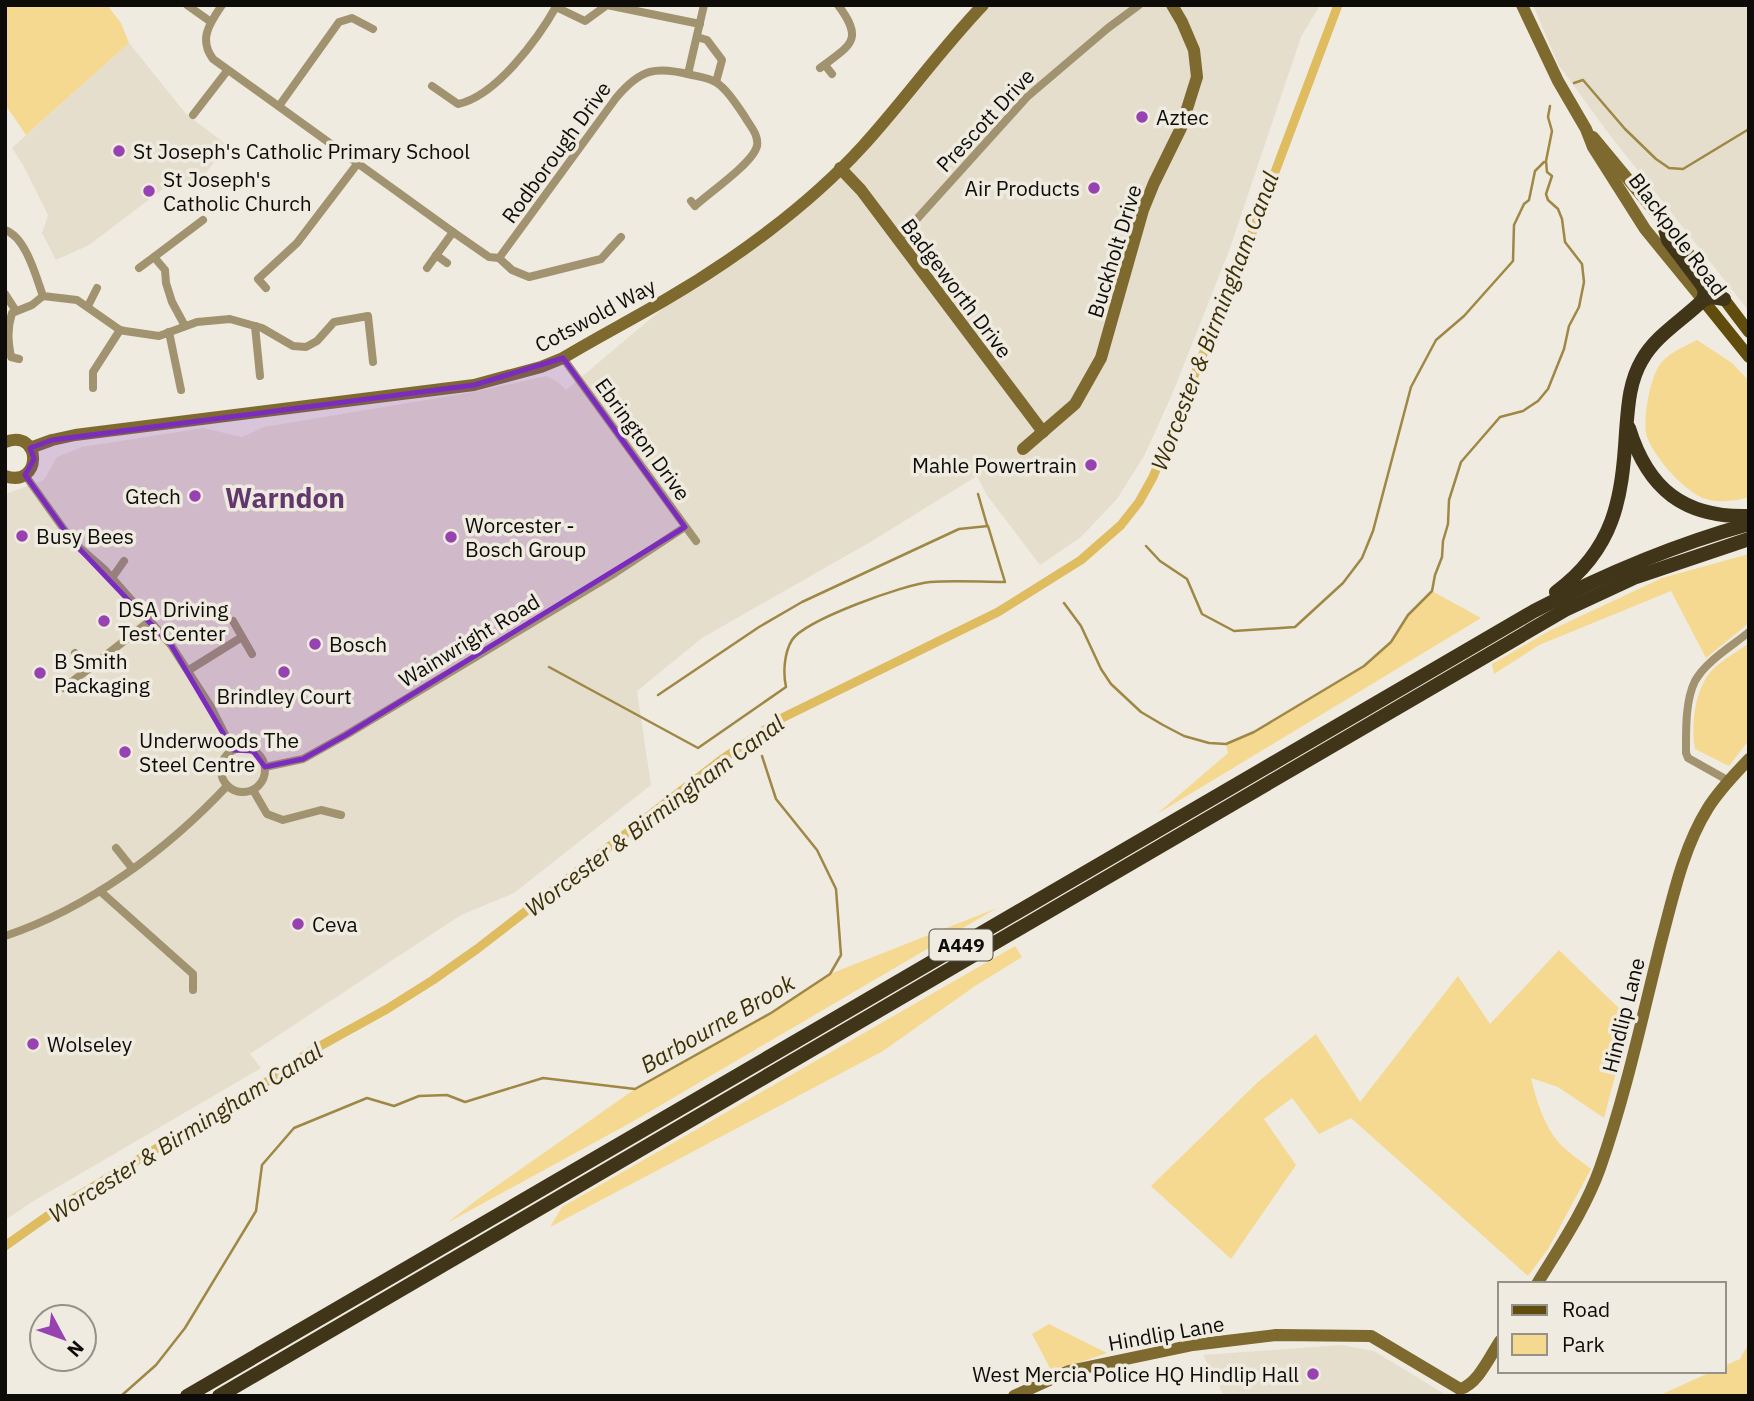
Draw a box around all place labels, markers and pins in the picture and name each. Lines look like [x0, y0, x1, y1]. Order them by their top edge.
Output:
place label: Aztec [1156, 103, 1209, 131]
marker: Aztec [1134, 109, 1150, 125]
place label: St Joseph's Catholic Primary School [133, 137, 470, 165]
marker: St Joseph's Catholic Primary School [111, 143, 127, 159]
place label: St Joseph's Catholic Church [163, 165, 312, 217]
place label: Air Products [964, 174, 1080, 202]
marker: Air Products [1086, 180, 1102, 196]
marker: St Joseph's Catholic Church [141, 183, 157, 199]
place label: Mahle Powertrain [912, 451, 1077, 479]
marker: Mahle Powertrain [1083, 457, 1099, 473]
place label: Gtech [125, 482, 181, 510]
marker: Gtech [187, 488, 203, 504]
place label: Worcester - Bosch Group [465, 511, 586, 563]
place label: Busy Bees [36, 522, 134, 550]
marker: Busy Bees [14, 528, 30, 544]
marker: Worcester - Bosch Group [443, 529, 459, 545]
place label: DSA Driving Test Center [118, 595, 228, 647]
marker: DSA Driving Test Center [96, 613, 112, 629]
place label: Bosch [329, 630, 387, 658]
marker: Bosch [307, 636, 323, 652]
place label: B Smith Packaging [54, 647, 150, 699]
marker: Brindley Court [276, 664, 292, 680]
marker: B Smith Packaging [32, 665, 48, 681]
place label: Brindley Court [216, 682, 352, 710]
place label: Underwoods The Steel Centre [139, 726, 299, 778]
marker: Underwoods The Steel Centre [117, 744, 133, 760]
place label: Ceva [312, 910, 358, 938]
marker: Ceva [290, 916, 306, 932]
place label: Wolseley [47, 1030, 133, 1058]
marker: Wolseley [25, 1036, 41, 1052]
place label: West Mercia Police HQ Hindlip Hall [972, 1360, 1299, 1388]
marker: West Mercia Police HQ Hindlip Hall [1305, 1366, 1321, 1382]

